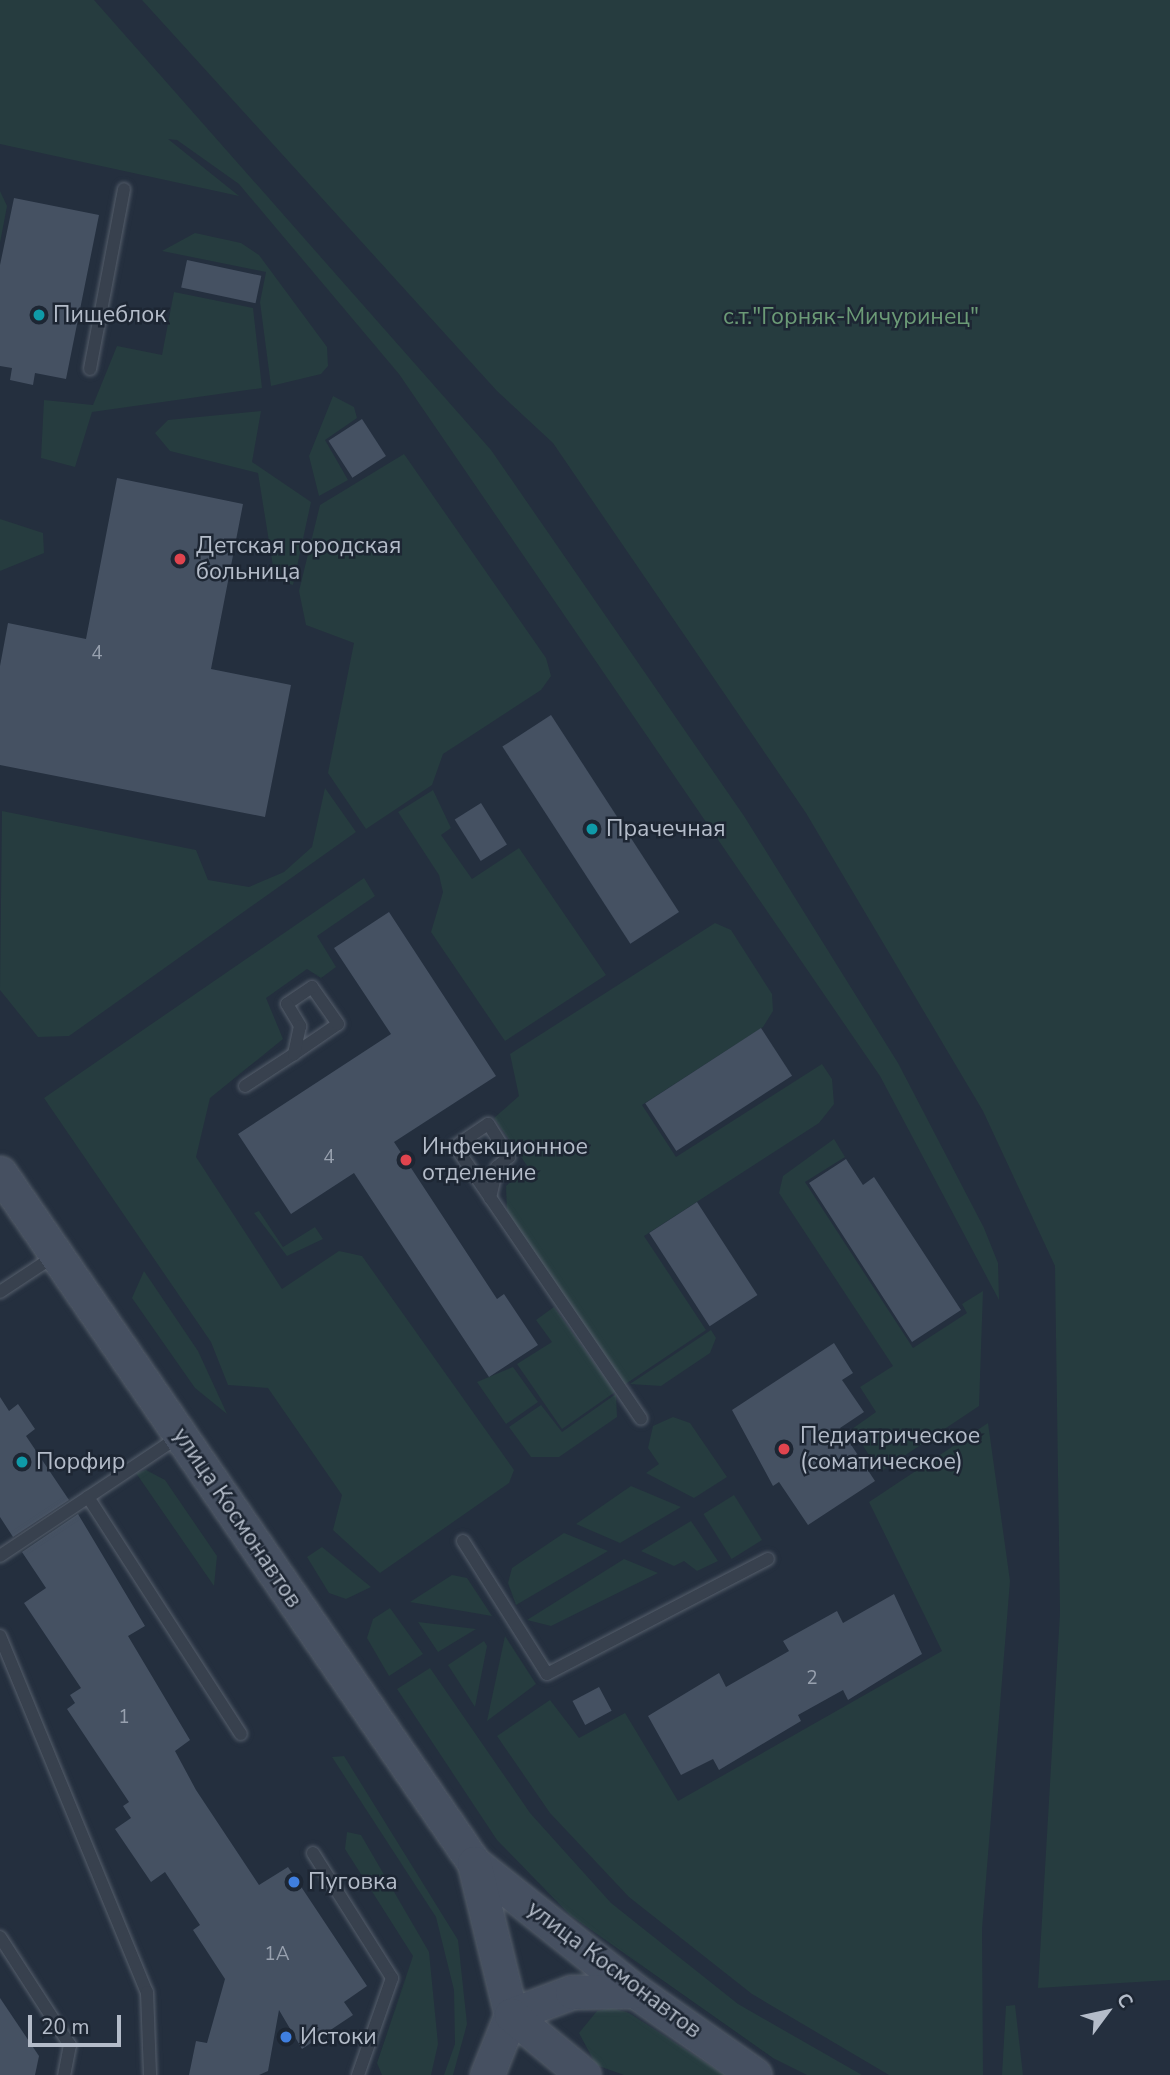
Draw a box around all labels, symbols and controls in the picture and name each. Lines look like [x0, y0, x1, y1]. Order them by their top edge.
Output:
place label: Пищеблок [53, 301, 166, 329]
park label: с.т."Горняк-Мичуринец" [723, 303, 979, 331]
marker: Пищеблок [31, 307, 47, 323]
place label: Детская городская больница [196, 532, 401, 586]
marker: Детская городская больница [170, 549, 190, 569]
house number: 4 [91, 643, 103, 665]
place label: Прачечная [606, 815, 726, 843]
marker: Прачечная [584, 821, 600, 837]
place label: Инфекционное отделение [422, 1133, 588, 1187]
house number: 4 [323, 1147, 335, 1169]
marker: Инфекционное отделение [396, 1150, 416, 1170]
place label: Педиатрическое (соматическое) [800, 1422, 980, 1476]
street label: улица Космонавтов [167, 1423, 307, 1613]
marker: Педиатрическое (соматическое) [774, 1439, 794, 1459]
place label: Порфир [36, 1448, 125, 1476]
marker: Порфир [14, 1454, 30, 1470]
house number: 2 [806, 1668, 818, 1690]
house number: 1 [118, 1707, 130, 1729]
place label: Пуговка [308, 1868, 398, 1896]
marker: Пуговка [286, 1874, 302, 1890]
street label: улица Космонавтов [521, 1895, 707, 2045]
house number: 1А [264, 1944, 290, 1966]
north arrow [1072, 1977, 1142, 2047]
text: С [1110, 1988, 1139, 2013]
scale bar [32, 2002, 124, 2046]
text: 20 m [41, 2013, 90, 2041]
place label: Истоки [300, 2023, 377, 2051]
marker: Истоки [278, 2029, 294, 2045]

